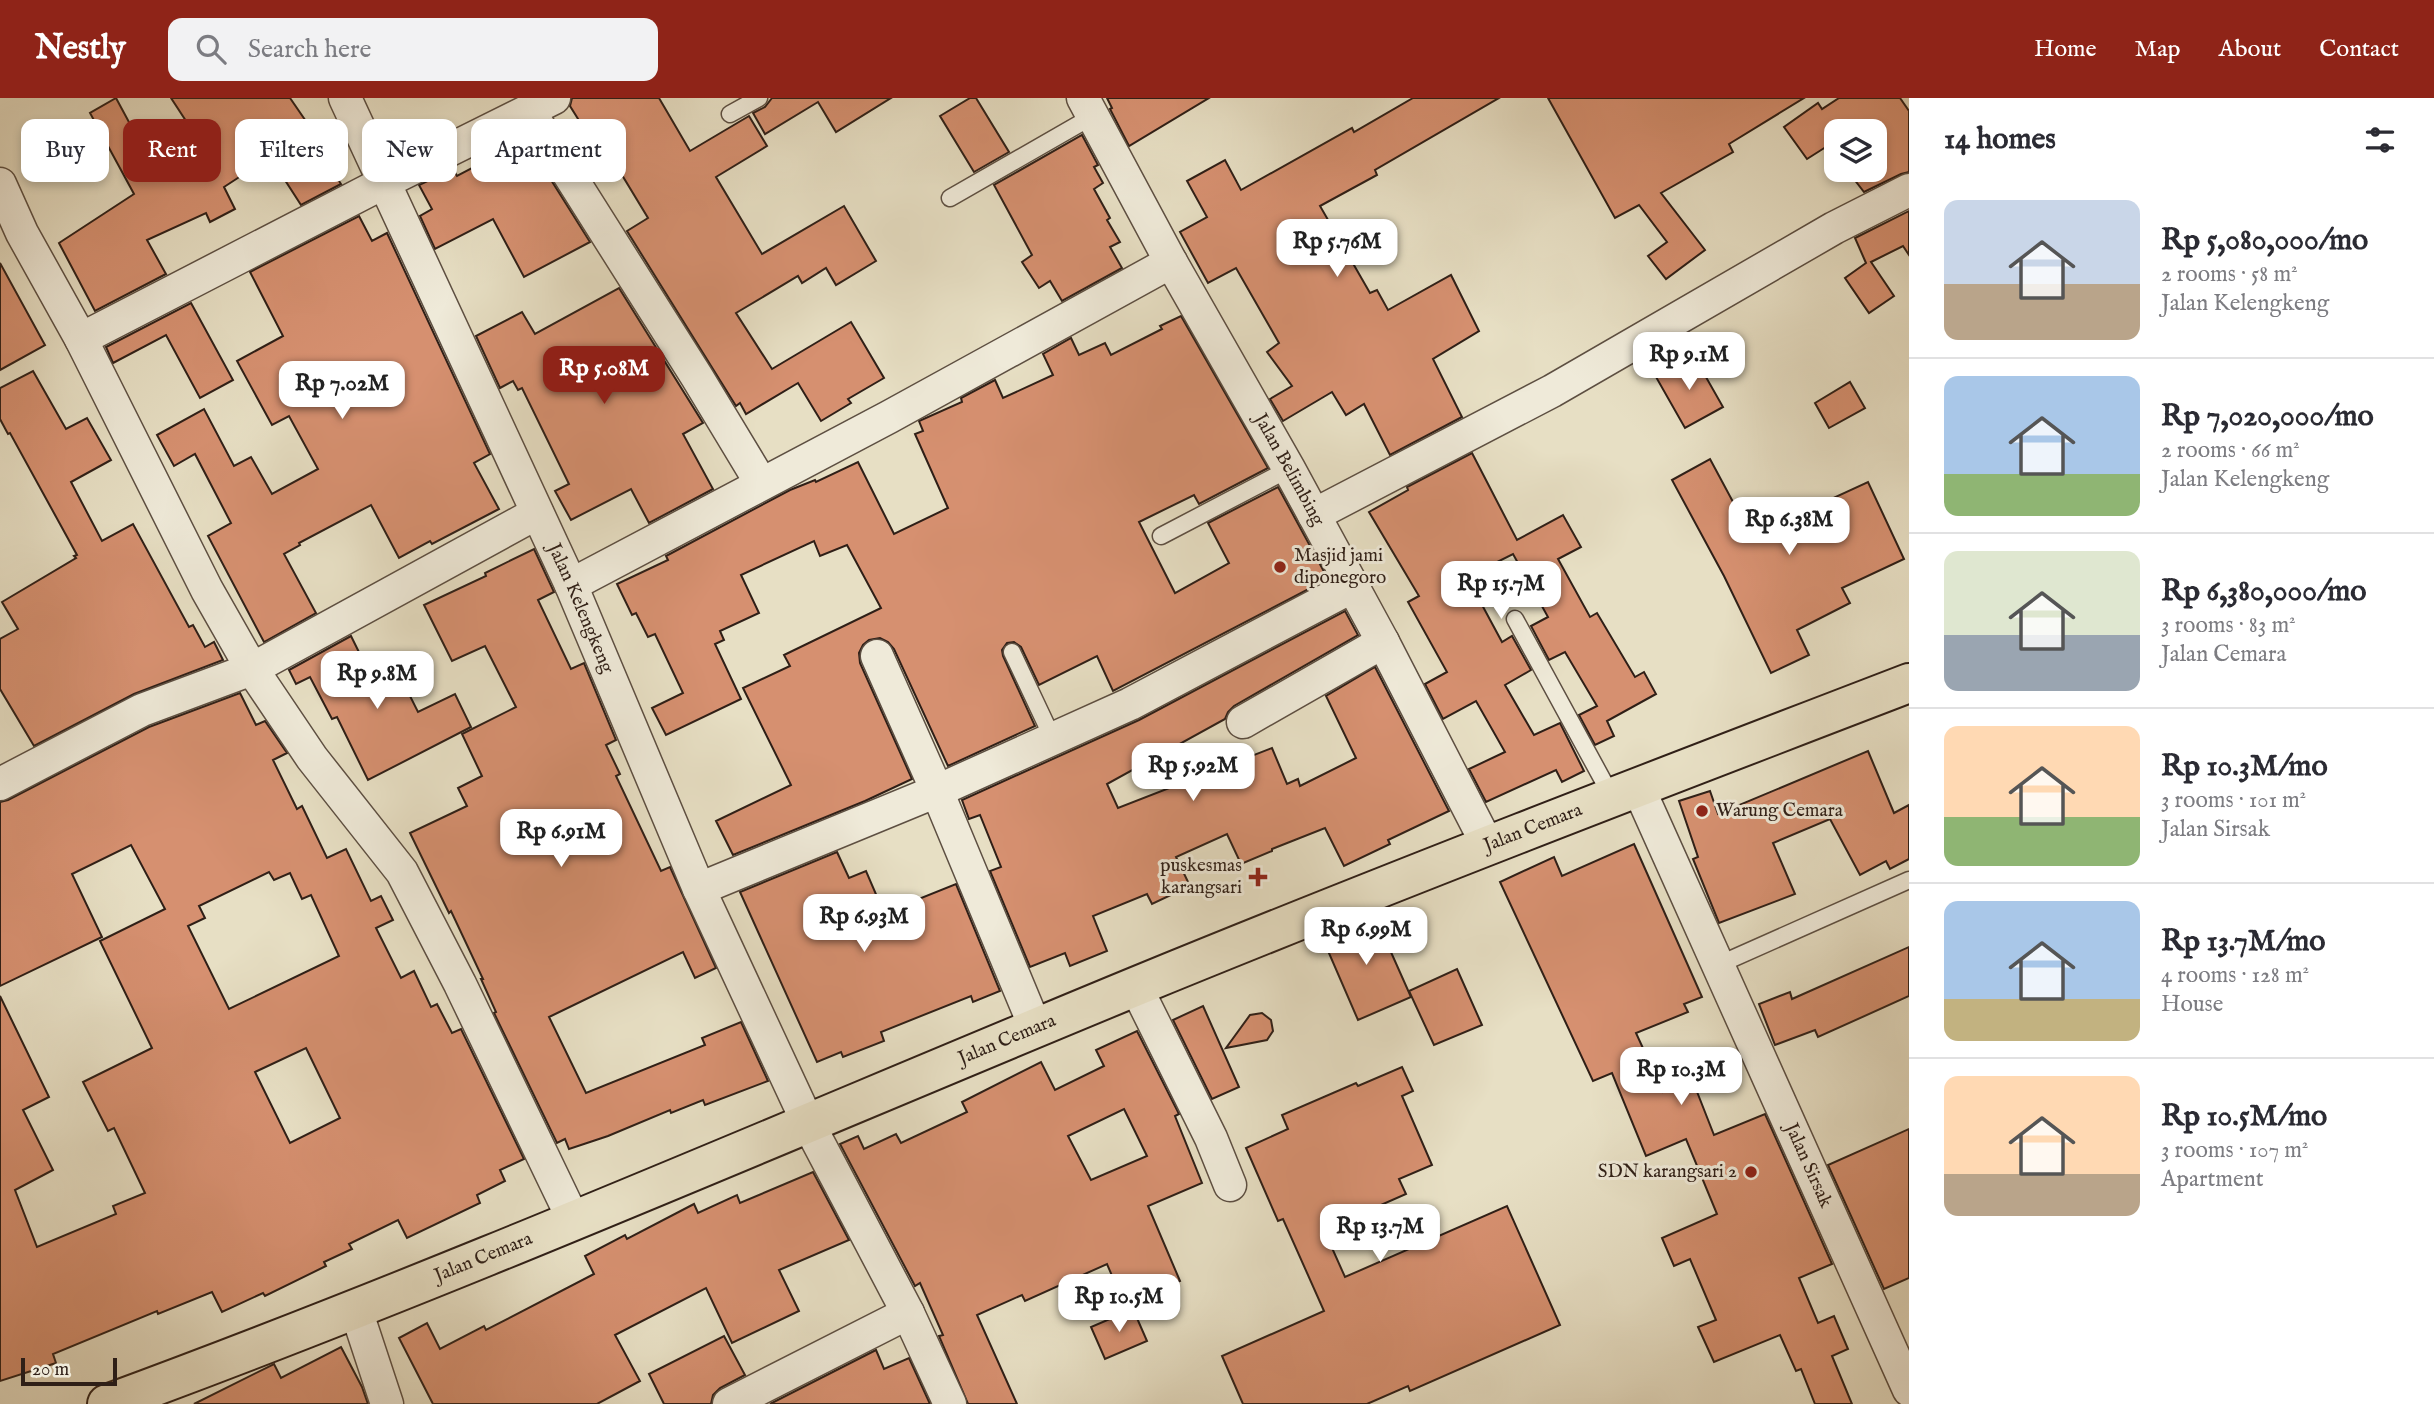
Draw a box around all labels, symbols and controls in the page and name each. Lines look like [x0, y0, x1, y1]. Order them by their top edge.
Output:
search box [168, 18, 658, 81]
text: Nestly [35, 28, 126, 70]
icon: search [192, 30, 230, 68]
text: Search here [248, 33, 372, 66]
text: Home [2034, 34, 2097, 65]
text: Map [2135, 34, 2181, 65]
text: About [2219, 34, 2281, 65]
text: Contact [2319, 34, 2399, 65]
chip: Buy [21, 119, 109, 182]
chip: Rent [123, 119, 221, 182]
chip: Filters [235, 119, 348, 182]
chip: New [362, 119, 457, 182]
chip: Apartment [471, 119, 626, 182]
map controls [1824, 119, 1887, 182]
button: layers [1824, 119, 1887, 182]
text: 14 homes [1944, 121, 2056, 159]
icon: filters [2361, 121, 2399, 159]
pin: Rp 5.76M [1265, 220, 1409, 279]
text: Rp 5,080,000/mo [2161, 222, 2368, 260]
text: Rp 5.76M [1292, 227, 1382, 256]
icon: home [2000, 228, 2084, 312]
text: 2 rooms · 58 m² [2161, 260, 2298, 289]
text: Jalan Kelengkeng [2161, 289, 2329, 318]
pin: Rp 9.1M [1624, 332, 1754, 392]
text: Rp 9.1M [1649, 340, 1729, 369]
pin: Rp 5.08M [532, 346, 676, 406]
text: Rp 5.08M [559, 354, 649, 383]
pin: Rp 7.02M [270, 362, 414, 421]
text: Rp 7.02M [295, 369, 389, 398]
text: Rp 7,020,000/mo [2161, 398, 2374, 436]
icon: home [2000, 404, 2084, 488]
street label: Jalan Belimbing [1247, 408, 1330, 531]
text: 2 rooms · 66 m² [2161, 436, 2300, 465]
text: Jalan Kelengkeng [2161, 465, 2329, 494]
pin: Rp 6.38M [1717, 498, 1861, 557]
text: Rp 6.38M [1745, 505, 1833, 534]
street label: Jalan Kelengkeng [541, 538, 619, 678]
place label: Masjid jami diponegoro [1294, 544, 1386, 590]
marker: Masjid jami diponegoro [1272, 559, 1288, 575]
pin: Rp 15.7M [1429, 561, 1573, 621]
text: Rp 15.7M [1457, 569, 1545, 598]
text: Rp 6,380,000/mo [2161, 573, 2366, 611]
icon: home [2000, 579, 2084, 663]
text: 3 rooms · 83 m² [2161, 611, 2296, 640]
text: Jalan Cemara [2161, 640, 2286, 669]
pin: Rp 9.8M [312, 652, 442, 711]
text: Rp 9.8M [337, 659, 417, 688]
pin: Rp 5.92M [1121, 744, 1265, 803]
text: Rp 10.3M/mo [2161, 748, 2328, 786]
text: Rp 5.92M [1148, 751, 1238, 780]
icon: home [2000, 754, 2084, 838]
text: 3 rooms · 101 m² [2161, 786, 2306, 815]
street label: Jalan Cemara [1478, 798, 1586, 859]
place label: Warung Cemara [1716, 799, 1844, 823]
marker: Warung Cemara [1694, 803, 1710, 819]
pin: Rp 6.91M [489, 810, 633, 869]
text: Jalan Sirsak [2161, 815, 2270, 844]
text: Rp 6.91M [516, 817, 606, 846]
place label: puskesmas karangsari [1160, 854, 1242, 900]
marker: puskesmas karangsari [1248, 867, 1268, 887]
pin: Rp 6.93M [792, 894, 936, 954]
text: Rp 6.93M [819, 902, 909, 931]
pin: Rp 6.99M [1294, 908, 1438, 967]
text: Rp 6.99M [1320, 915, 1412, 944]
text: Rp 13.7M/mo [2161, 923, 2325, 961]
icon: home [2000, 929, 2084, 1013]
text: 4 rooms · 128 m² [2161, 961, 2309, 990]
text: House [2161, 990, 2223, 1019]
street label: Jalan Cemara [953, 1009, 1060, 1072]
pin: Rp 10.3M [1609, 1048, 1753, 1107]
text: Rp 10.3M [1636, 1055, 1726, 1084]
text: Rp 10.5M/mo [2161, 1098, 2327, 1136]
icon: home [2000, 1104, 2084, 1188]
street label: Jalan Sirsak [1778, 1118, 1838, 1212]
text: 3 rooms · 107 m² [2161, 1136, 2309, 1165]
place label: SDN karangsari 2 [1598, 1160, 1737, 1184]
marker: SDN karangsari 2 [1743, 1164, 1759, 1180]
text: Apartment [2161, 1165, 2264, 1194]
pin: Rp 13.7M [1308, 1204, 1452, 1264]
text: Rp 13.7M [1336, 1212, 1424, 1241]
street label: Jalan Cemara [429, 1227, 537, 1289]
pin: Rp 10.5M [1047, 1274, 1191, 1334]
text: Rp 10.5M [1074, 1282, 1164, 1311]
scale bar [21, 1355, 117, 1387]
text: 20 m [32, 1358, 69, 1382]

